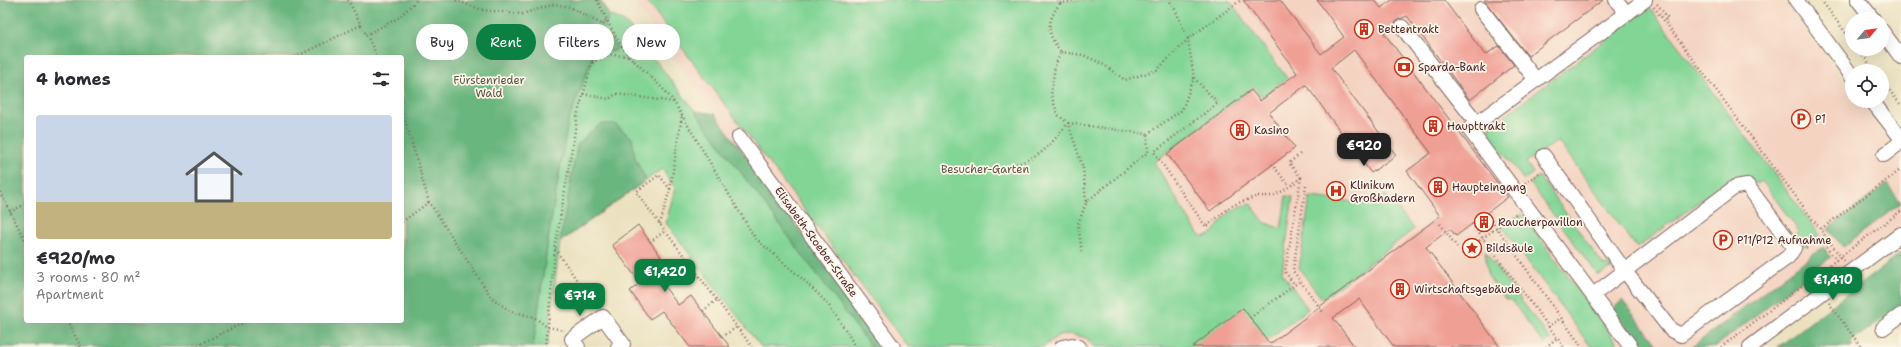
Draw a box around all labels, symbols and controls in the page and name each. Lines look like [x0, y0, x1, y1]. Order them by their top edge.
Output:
north arrow [1845, 12, 1889, 56]
map controls [1845, 12, 1889, 108]
building icon: Bettentrakt [1353, 18, 1375, 40]
place label: Bettentrakt [1378, 22, 1439, 37]
chip: Buy [416, 24, 468, 60]
chip: Rent [476, 24, 536, 60]
chip: Filters [544, 24, 614, 60]
chip: New [622, 24, 680, 60]
bank icon: Sparda-Bank [1393, 56, 1415, 78]
place label: Sparda-Bank [1418, 60, 1486, 75]
button: locate [1845, 64, 1889, 108]
text: 4 homes [36, 68, 111, 90]
icon: filters [370, 68, 392, 90]
park label: Fürstenrieder Wald [453, 73, 525, 101]
parking icon: P1 [1790, 108, 1812, 130]
place label: P1 [1815, 112, 1826, 127]
building icon: Haupttrakt [1422, 115, 1444, 137]
building icon: Kasino [1229, 119, 1251, 141]
place label: Haupttrakt [1447, 119, 1506, 134]
place label: Kasino [1254, 123, 1289, 138]
pin: €920 [1340, 133, 1388, 167]
text: €920 [1346, 137, 1382, 154]
icon: home [178, 141, 250, 213]
park label: Besucher-Garten [941, 162, 1029, 177]
building icon: Haupteingang [1427, 176, 1449, 198]
place label: Klinikum Großhadern [1350, 178, 1415, 206]
hospital icon: Klinikum Großhadern [1325, 180, 1347, 202]
place label: Haupteingang [1452, 180, 1526, 195]
street label: Elisabeth-Stoeber-Straße [771, 184, 861, 300]
building icon: Raucherpavillon [1473, 211, 1495, 233]
place label: Raucherpavillon [1498, 215, 1583, 230]
parking icon: P11/P12 Aufnahme [1712, 229, 1734, 251]
place label: P11/P12 Aufnahme [1737, 233, 1832, 248]
place icon: Bildsäule [1461, 237, 1483, 259]
place label: Bildsäule [1486, 241, 1534, 256]
text: €920/mo [36, 247, 115, 269]
pin: €1,420 [632, 259, 698, 293]
text: €1,420 [643, 263, 687, 280]
pin: €1,410 [1800, 267, 1866, 301]
text: 3 rooms · 80 m² [36, 269, 140, 286]
text: €1,410 [1813, 271, 1853, 288]
building icon: Wirtschaftsgebäude [1389, 278, 1411, 300]
place label: Wirtschaftsgebäude [1414, 282, 1520, 297]
pin: €714 [556, 283, 604, 317]
text: Apartment [36, 286, 104, 303]
text: €714 [564, 287, 596, 304]

